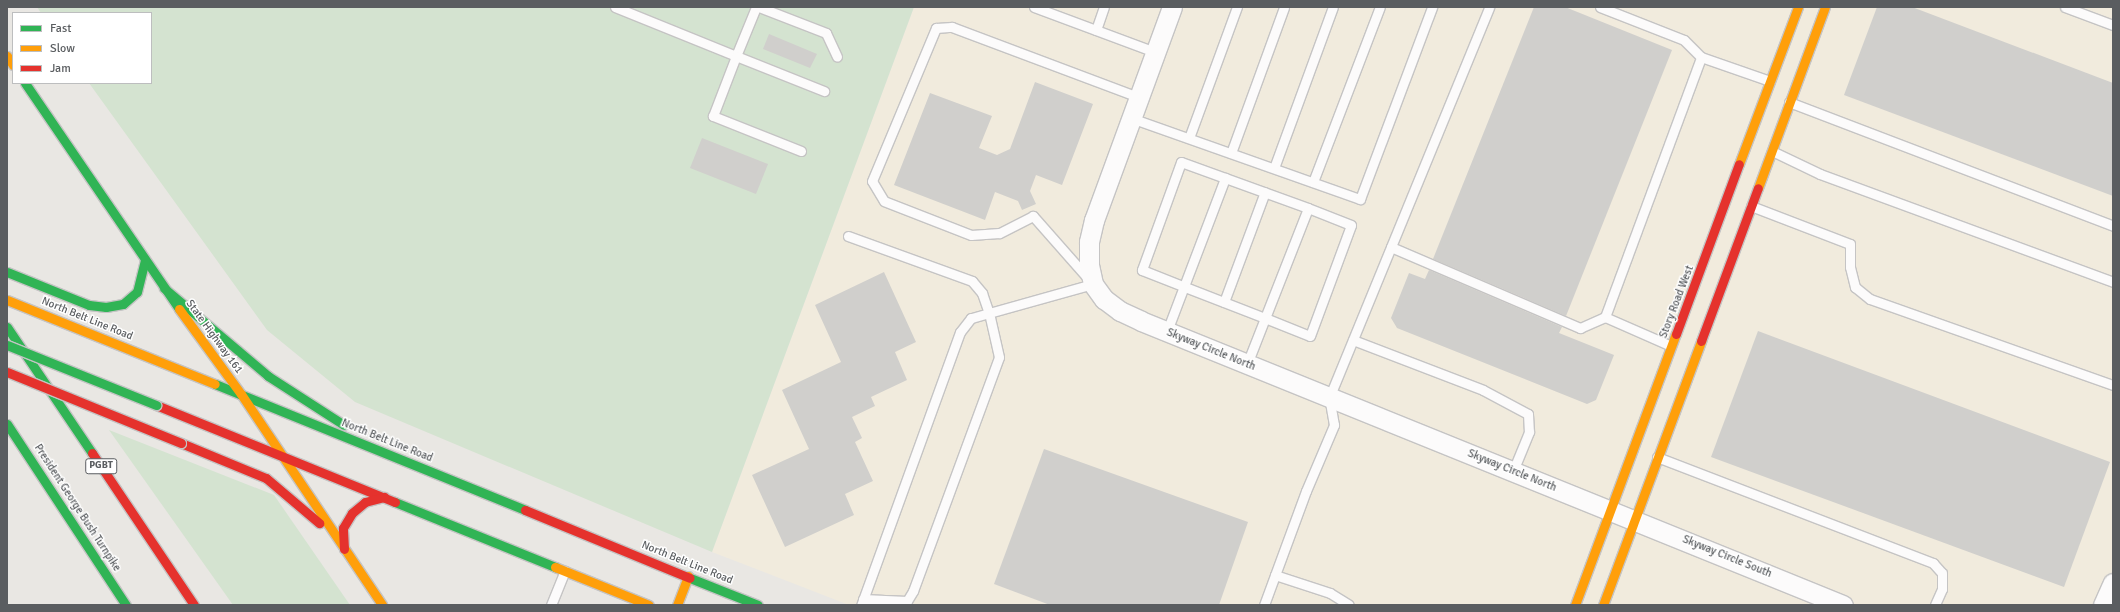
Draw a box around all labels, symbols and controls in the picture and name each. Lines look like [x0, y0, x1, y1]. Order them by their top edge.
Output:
legend [12, 12, 152, 84]
text: Fast [50, 21, 71, 36]
text: Slow [50, 41, 75, 56]
text: Jam [50, 61, 71, 76]
street label: Story Road West [1657, 264, 1697, 340]
street label: North Belt Line Road [39, 295, 135, 343]
street label: State Highway 161 [183, 298, 245, 376]
street label: Skyway Circle North [1165, 326, 1257, 374]
street label: North Belt Line Road [339, 417, 435, 465]
street label: President George Bush Turnpike [31, 442, 123, 574]
street label: Skyway Circle North [1466, 447, 1558, 495]
road number: PGBT [85, 458, 117, 474]
street label: Skyway Circle South [1680, 533, 1774, 581]
street label: North Belt Line Road [639, 539, 735, 587]

